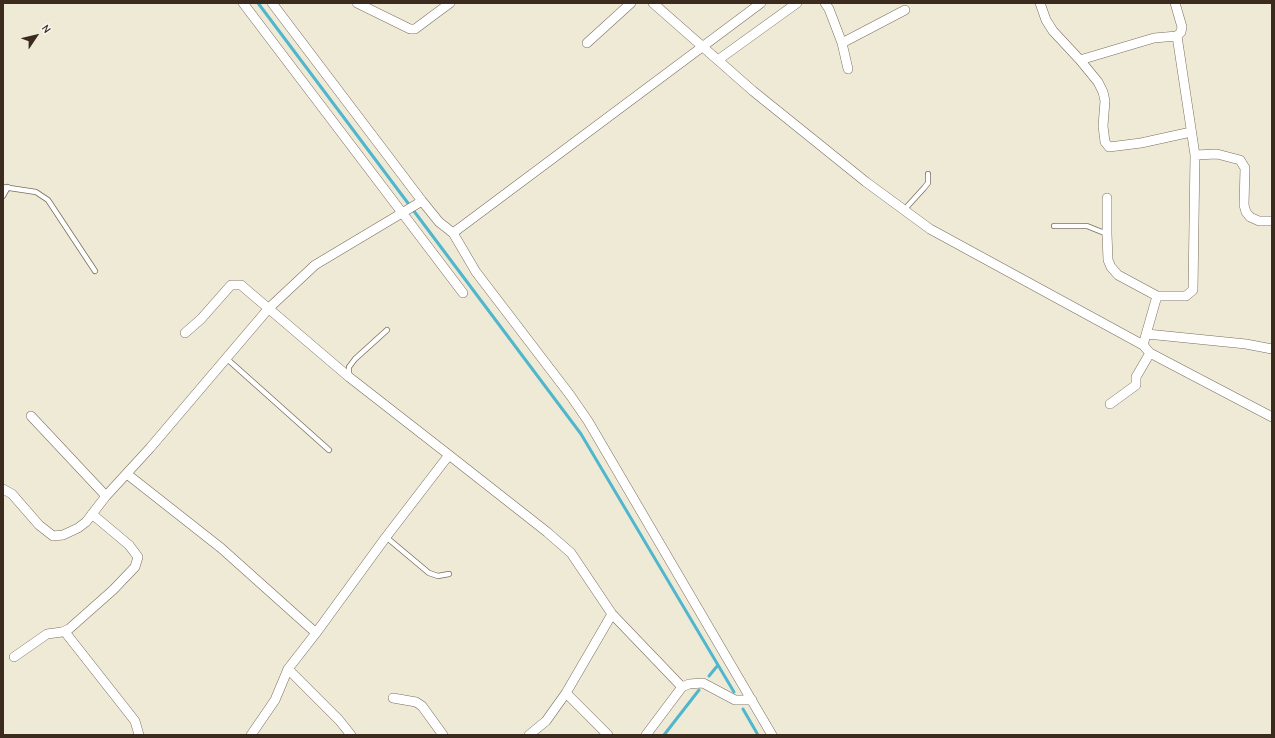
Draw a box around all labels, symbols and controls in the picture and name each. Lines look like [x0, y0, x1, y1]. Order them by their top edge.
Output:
north arrow [16, 16, 56, 56]
text: N [39, 22, 54, 36]

